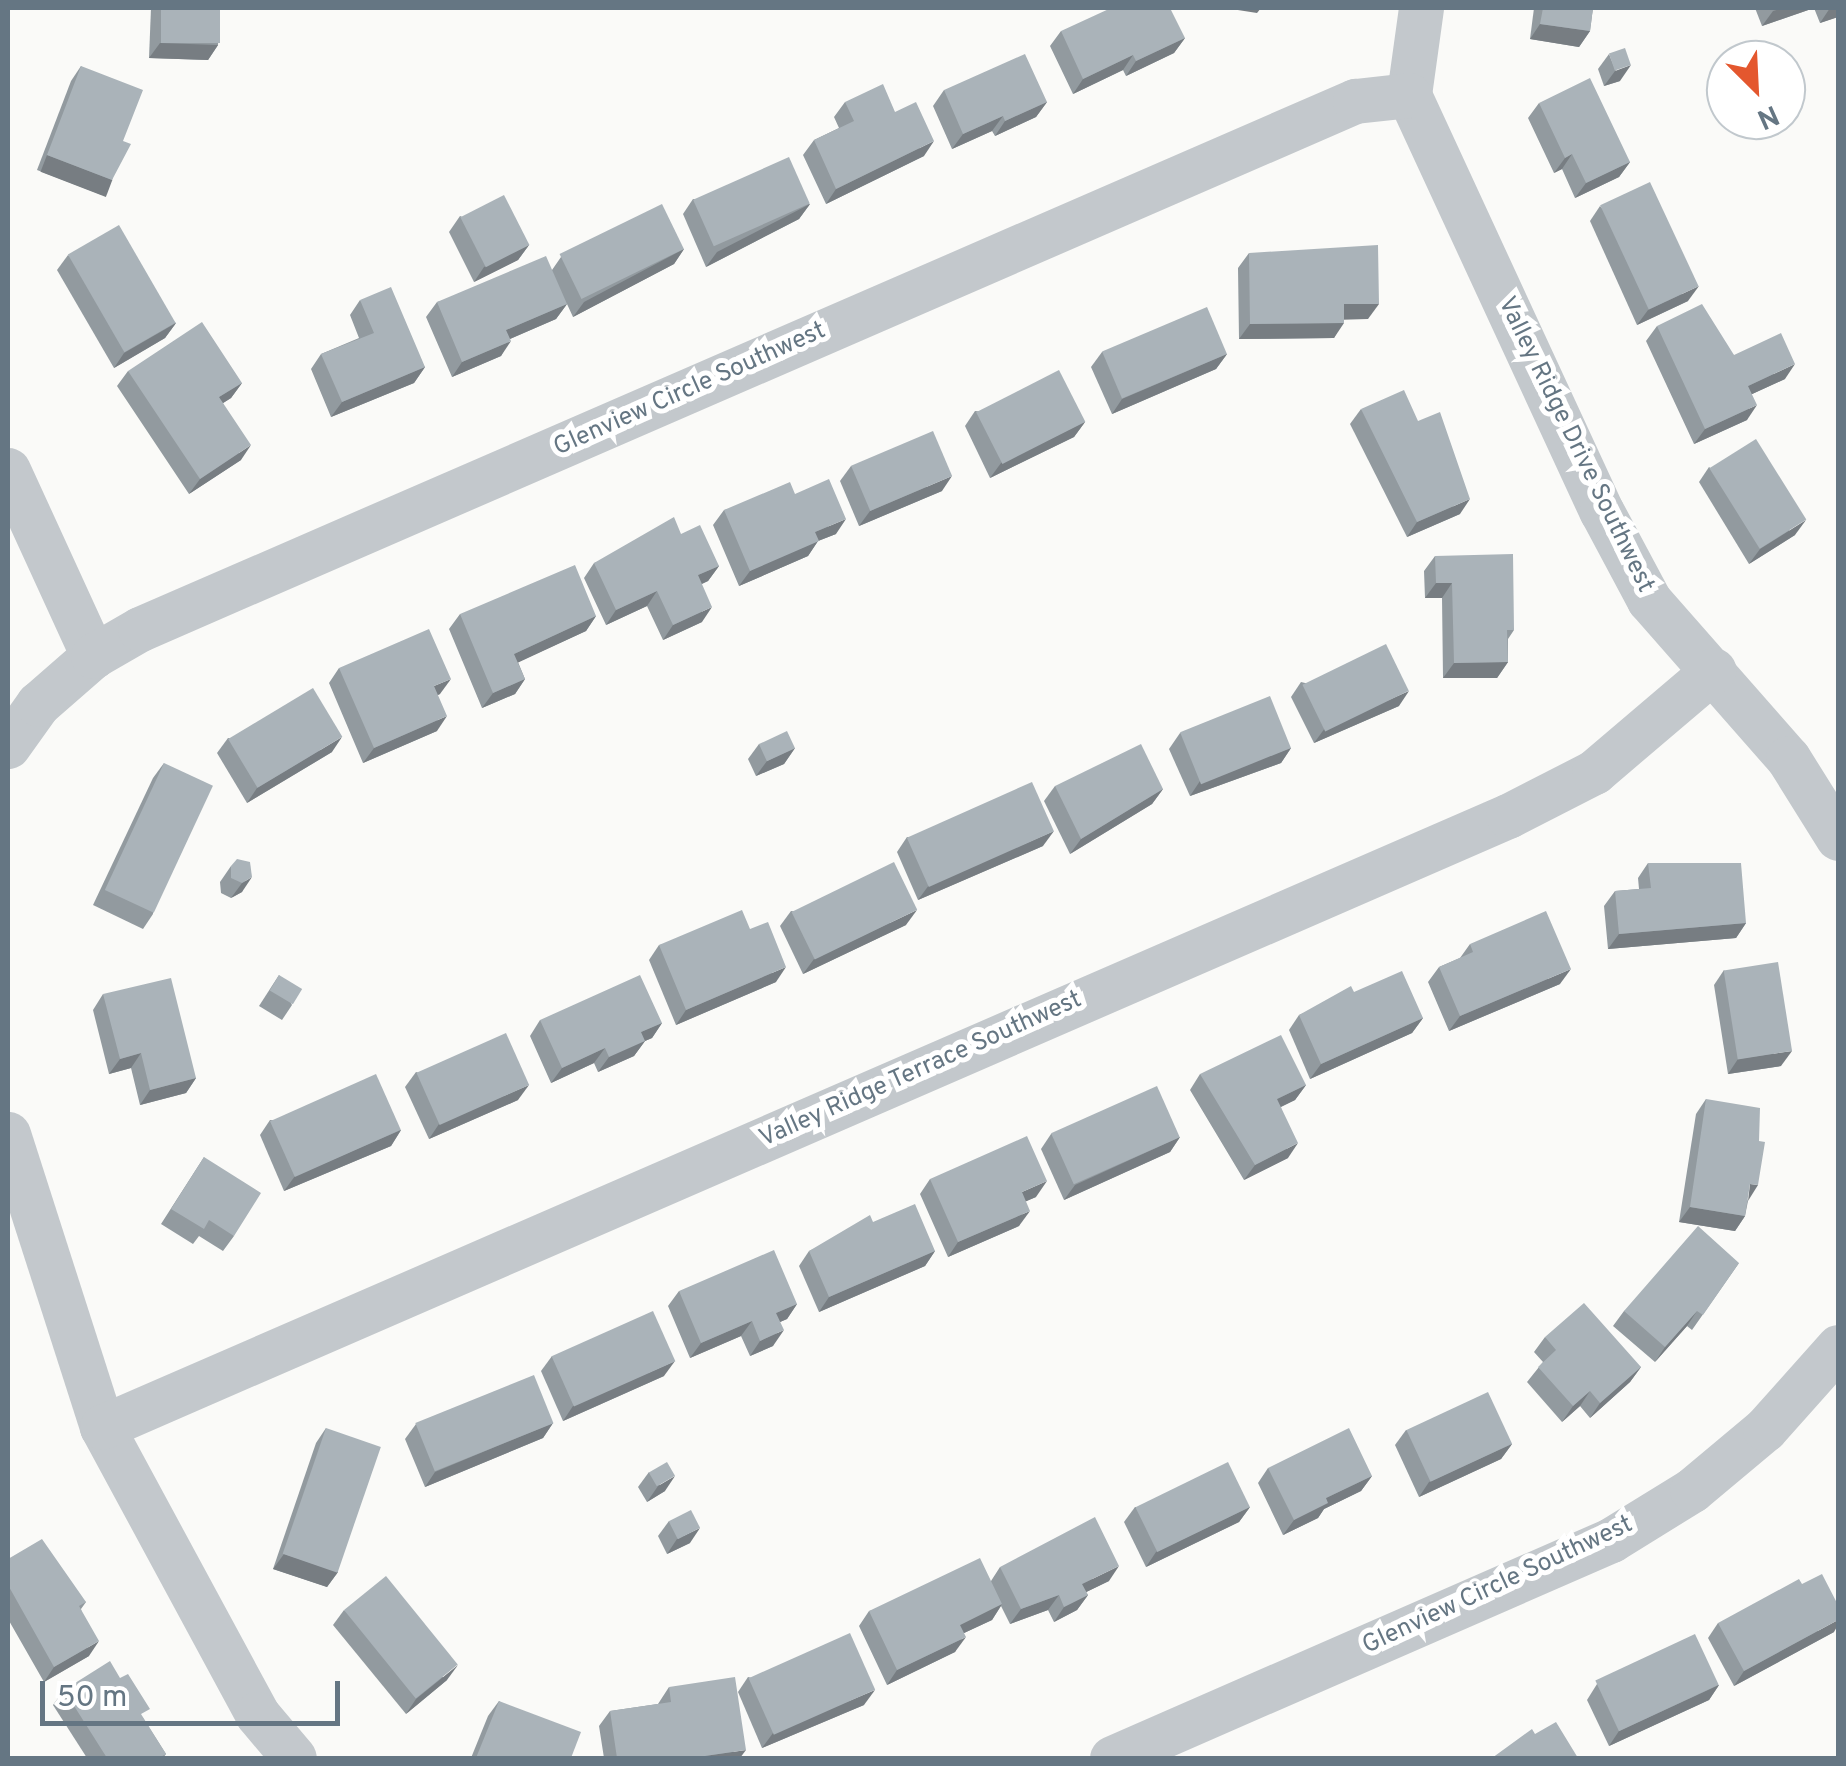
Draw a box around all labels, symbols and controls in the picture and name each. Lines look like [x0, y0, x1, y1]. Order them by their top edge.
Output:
north arrow [1706, 40, 1806, 140]
text: N [1751, 95, 1784, 136]
street label: Valley Ridge Drive Southwest [1490, 292, 1660, 598]
street label: Glenview Circle Southwest [549, 316, 831, 464]
street label: Valley Ridge Terrace Southwest [755, 985, 1087, 1155]
street label: Glenview Circle Southwest [1358, 1510, 1638, 1662]
scale bar [45, 1661, 345, 1723]
text: 50 m [57, 1680, 127, 1717]

